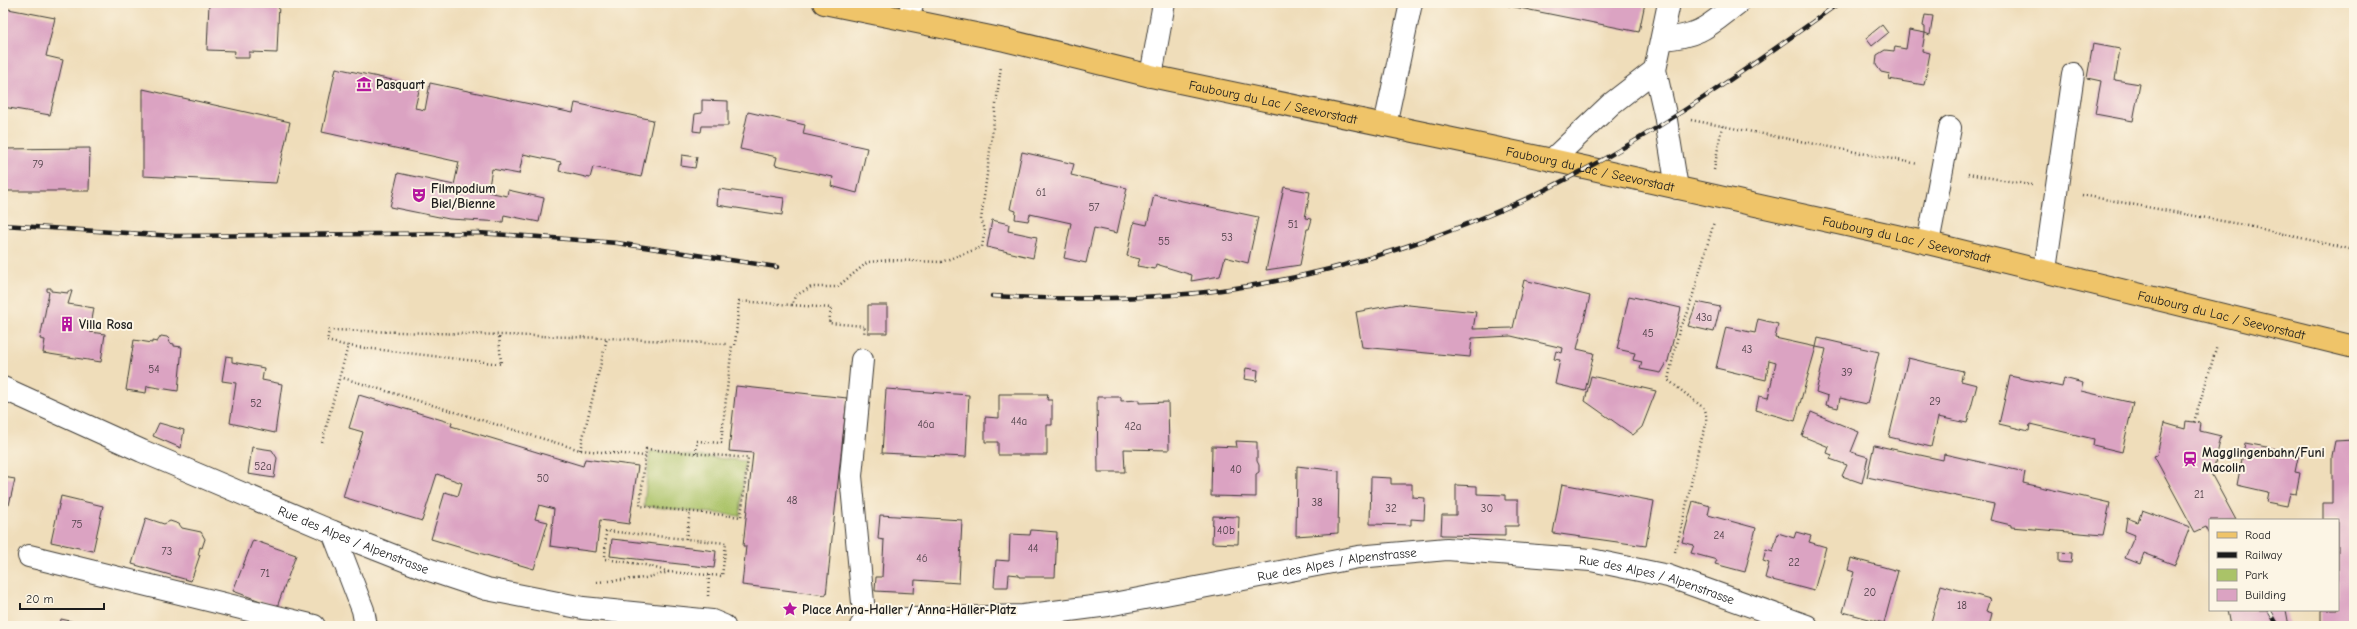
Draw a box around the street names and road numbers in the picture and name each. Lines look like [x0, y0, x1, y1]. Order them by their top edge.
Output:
street label: Faubourg du Lac / Seevorstadt [1188, 77, 1360, 127]
street label: Faubourg du Lac / Seevorstadt [1505, 144, 1677, 195]
street label: Faubourg du Lac / Seevorstadt [1821, 213, 1993, 266]
street label: Faubourg du Lac / Seevorstadt [2136, 287, 2308, 343]
street label: Rue des Alpes / Alpenstrasse [276, 503, 431, 577]
street label: Rue des Alpes / Alpenstrasse [1256, 545, 1418, 584]
street label: Rue des Alpes / Alpenstrasse [1578, 552, 1737, 607]

